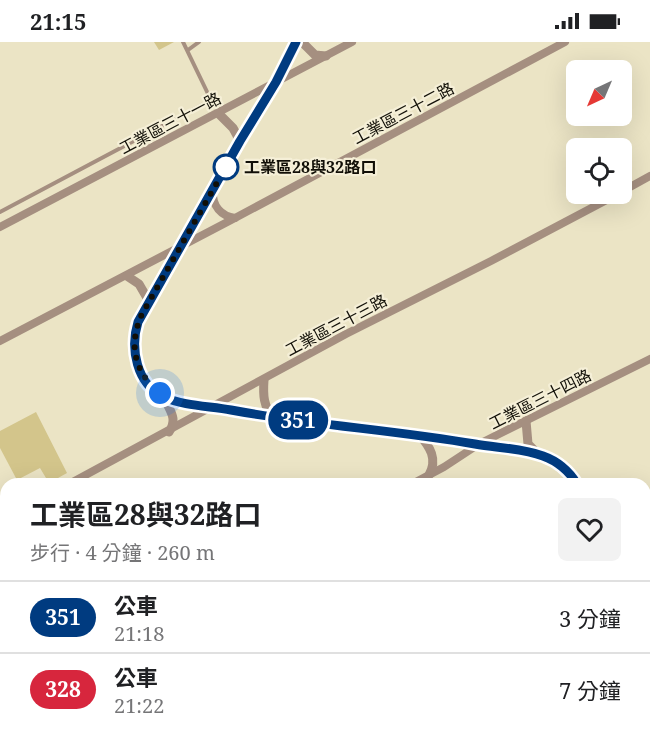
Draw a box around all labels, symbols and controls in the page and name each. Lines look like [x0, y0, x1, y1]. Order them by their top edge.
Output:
text: 21:15 [30, 6, 86, 36]
north arrow [566, 60, 632, 126]
map controls [566, 60, 632, 204]
street label: 工業區三十二路 [348, 77, 458, 149]
street label: 工業區三十一路 [115, 87, 225, 159]
button: locate [566, 138, 632, 204]
marker: 工業區28與32路口 [213, 154, 239, 180]
place label: 工業區28與32路口 [244, 156, 376, 178]
street label: 工業區三十三路 [281, 289, 391, 361]
street label: 工業區三十四路 [485, 364, 595, 434]
your location [145, 378, 175, 408]
line badge: 351 [264, 400, 332, 440]
text: 351 [280, 406, 316, 434]
text: 工業區28與32路口 [30, 495, 261, 533]
button: heart [558, 498, 621, 561]
text: 步行 · 4 分鐘 · 260 m [30, 539, 215, 566]
text: 公車 [114, 590, 158, 620]
text: 351 [45, 603, 81, 631]
text: 3 分鐘 [559, 603, 621, 633]
text: 21:18 [114, 620, 164, 647]
text: 公車 [114, 662, 158, 692]
text: 328 [45, 675, 81, 703]
text: 7 分鐘 [559, 675, 621, 705]
text: 21:22 [114, 692, 164, 719]

